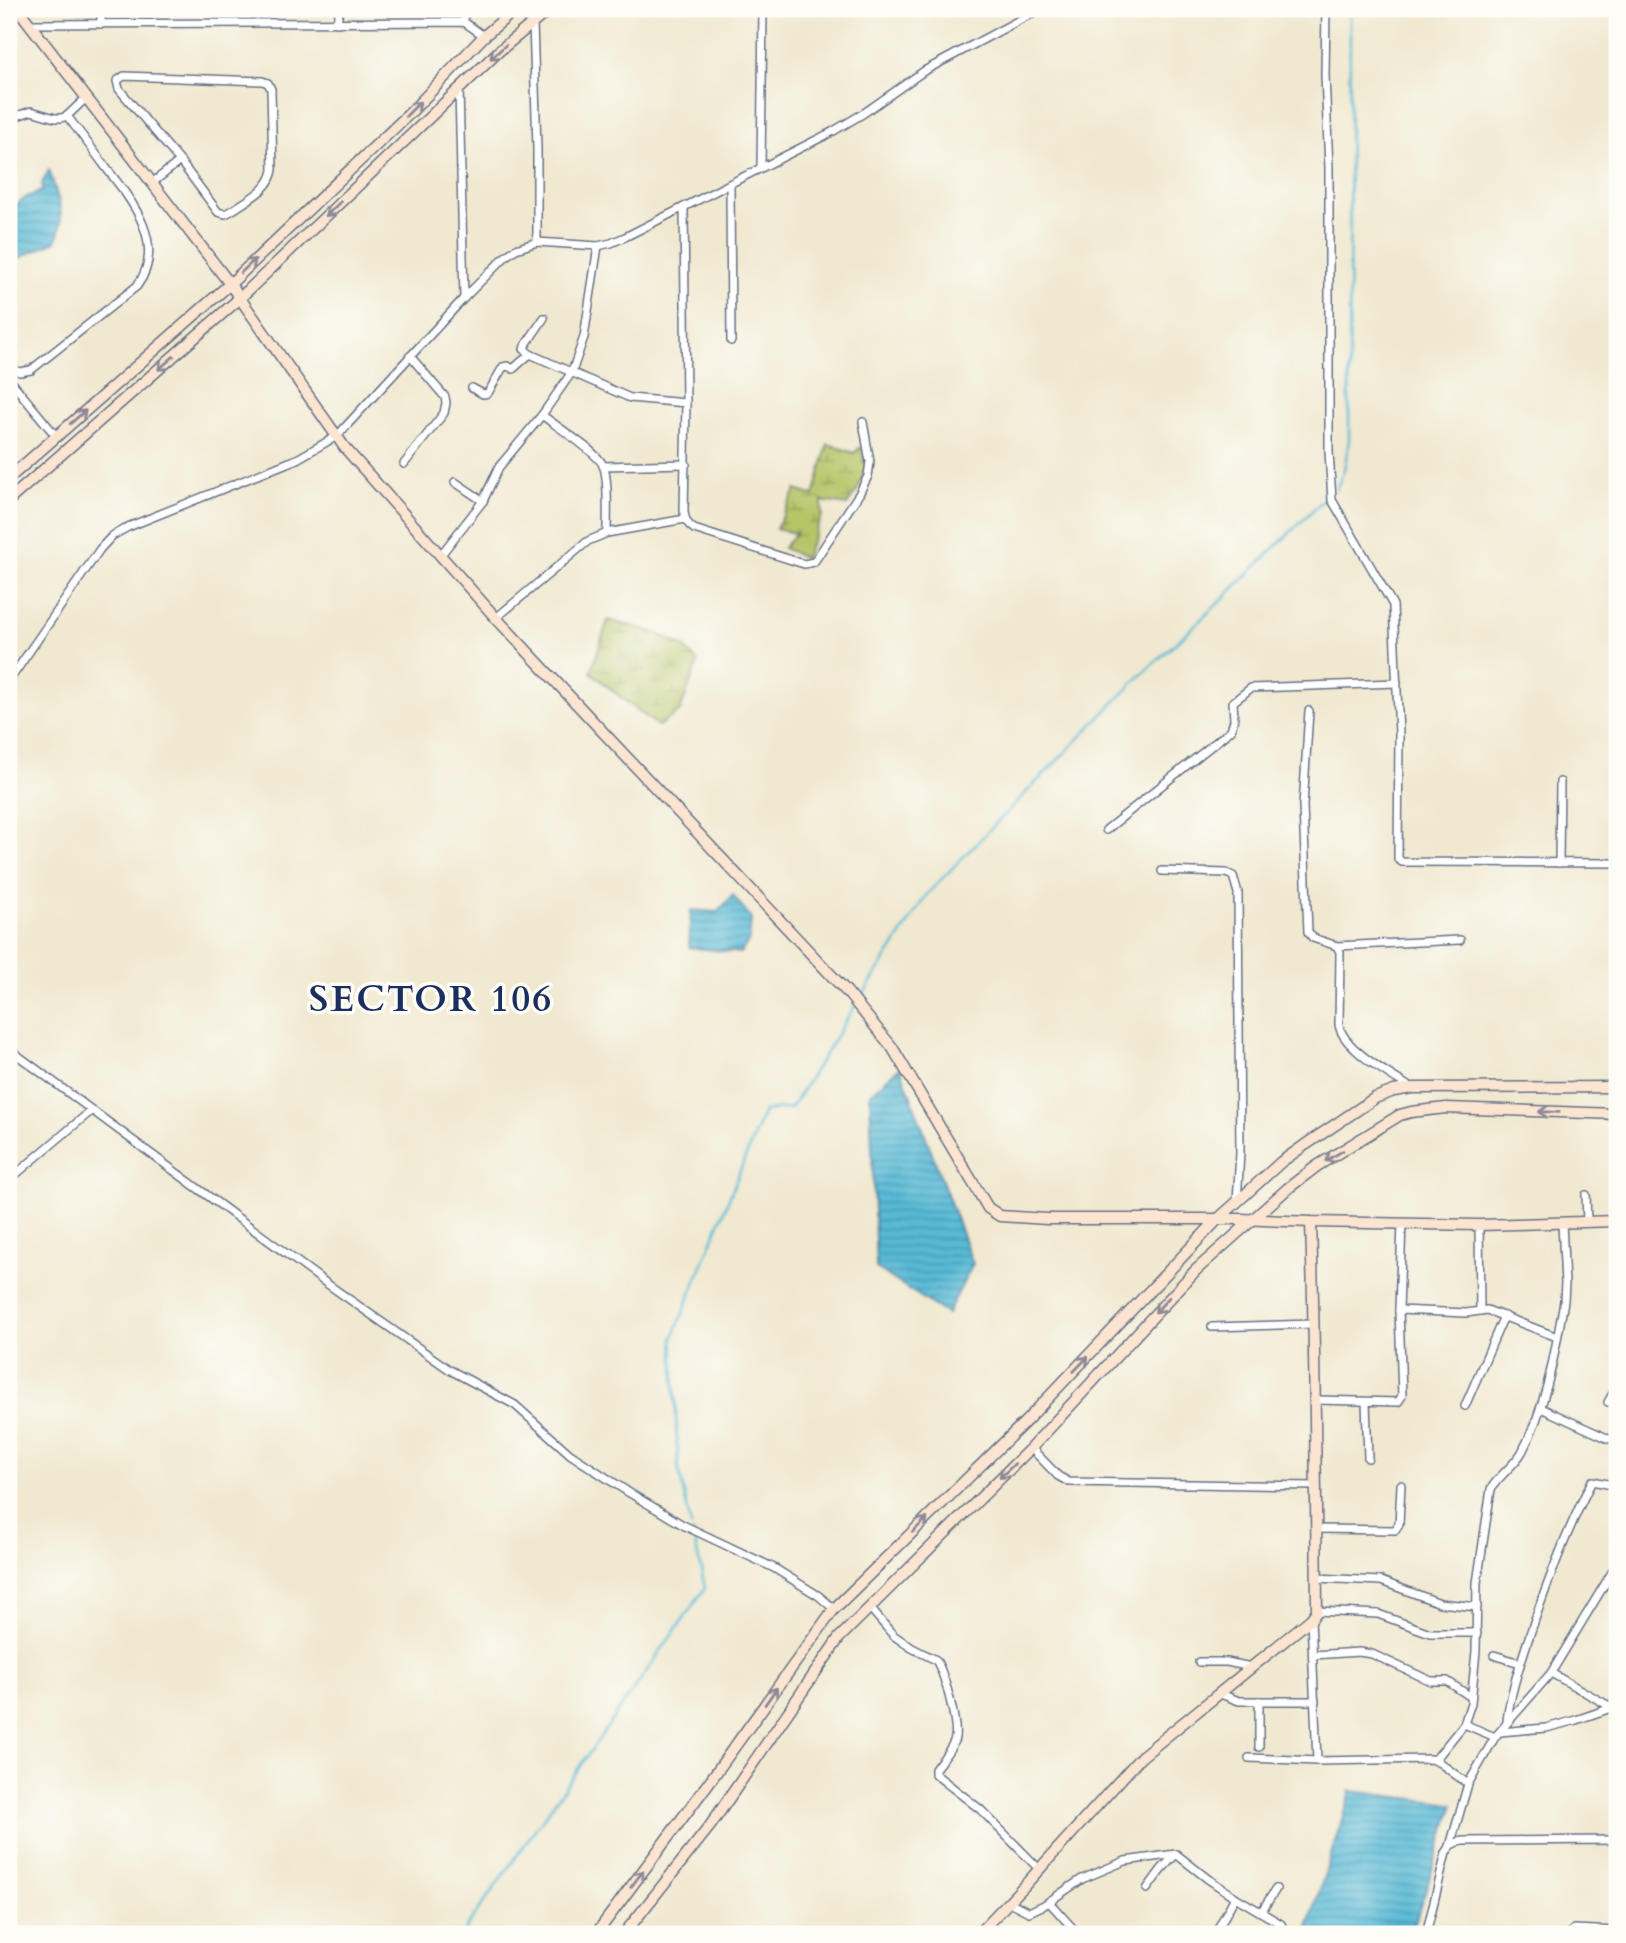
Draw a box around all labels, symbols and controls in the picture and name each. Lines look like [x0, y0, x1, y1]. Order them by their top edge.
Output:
one-way arrow [489, 44, 507, 60]
one-way arrow [405, 101, 422, 118]
one-way arrow [324, 200, 341, 217]
one-way arrow [240, 257, 257, 274]
one-way arrow [157, 355, 175, 371]
one-way arrow [69, 409, 87, 425]
district label: SECTOR 106 [309, 974, 553, 1024]
one-way arrow [1538, 1105, 1561, 1118]
one-way arrow [1324, 1149, 1344, 1163]
one-way arrow [1154, 1296, 1171, 1313]
one-way arrow [1072, 1356, 1089, 1373]
one-way arrow [999, 1463, 1016, 1480]
one-way arrow [911, 1517, 928, 1534]
one-way arrow [764, 1687, 778, 1706]
one-way arrow [629, 1870, 644, 1889]

